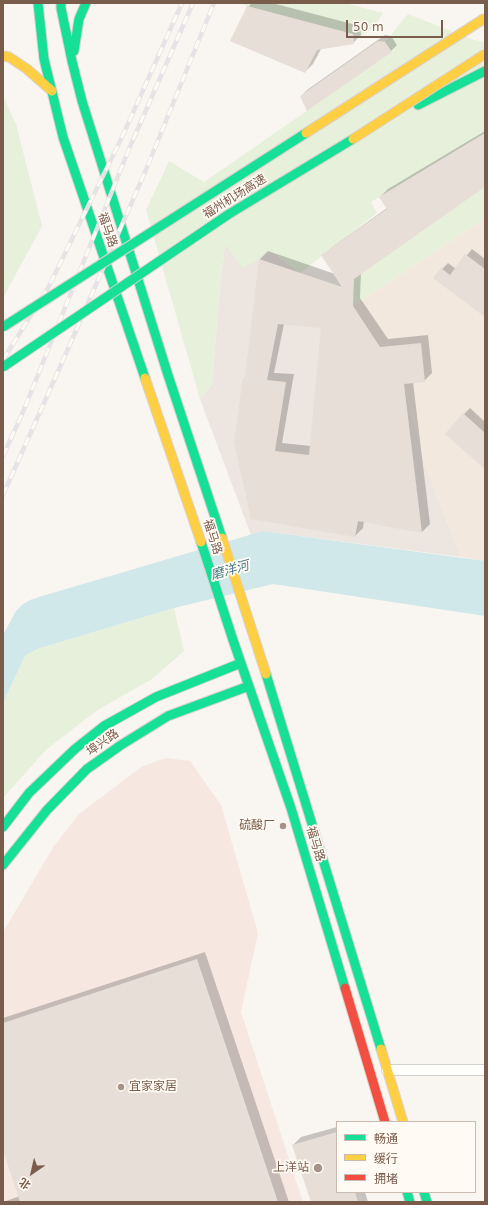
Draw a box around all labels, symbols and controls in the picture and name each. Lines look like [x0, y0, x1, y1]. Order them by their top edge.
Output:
scale bar [348, 12, 445, 38]
text: 50 m [353, 20, 384, 34]
street label: 福州机场高速 [201, 172, 269, 222]
street label: 福马路 [94, 211, 120, 249]
street label: 福马路 [200, 518, 224, 556]
water label: 磨洋河 [209, 558, 251, 584]
street label: 埠兴路 [84, 727, 122, 759]
place label: 硫酸厂 [239, 819, 275, 833]
marker: 硫酸厂 [278, 821, 288, 831]
street label: 福马路 [303, 825, 327, 863]
place label: 宜家家居 [129, 1080, 177, 1094]
marker: 宜家家居 [116, 1082, 126, 1092]
legend [336, 1121, 476, 1193]
text: 畅通 [374, 1132, 398, 1146]
text: 缓行 [374, 1152, 398, 1166]
north arrow [12, 1153, 52, 1193]
place label: 上洋站 [273, 1161, 309, 1175]
marker: 上洋站 [312, 1162, 324, 1174]
text: 拥堵 [374, 1172, 398, 1186]
text: 北 [17, 1175, 33, 1192]

